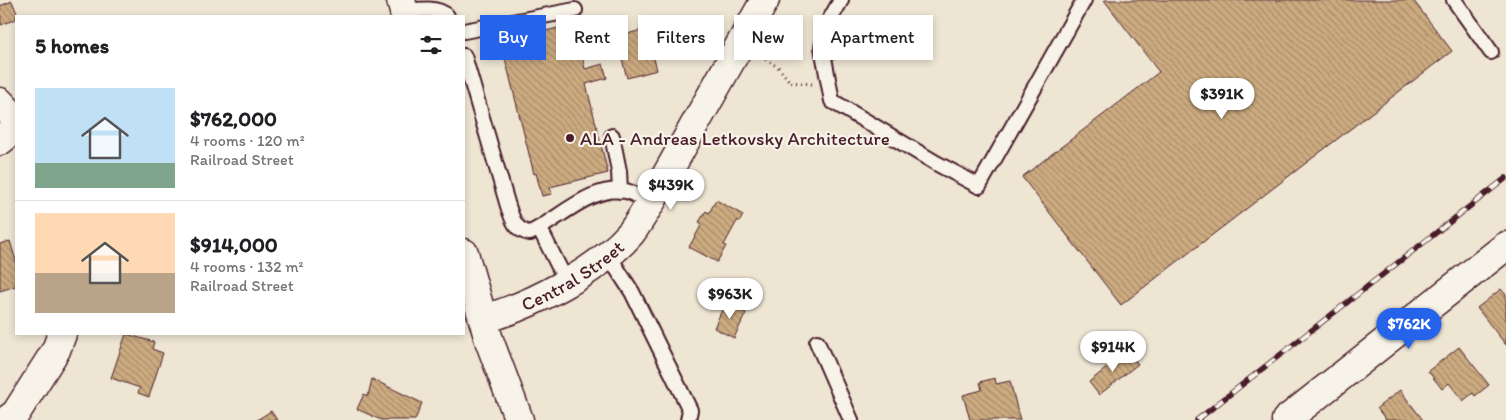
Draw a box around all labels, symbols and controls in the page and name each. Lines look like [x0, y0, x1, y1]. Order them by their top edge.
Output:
chip: Buy [480, 15, 546, 60]
chip: Rent [556, 15, 628, 60]
chip: Filters [638, 15, 724, 60]
chip: New [734, 15, 803, 60]
chip: Apartment [813, 15, 933, 60]
icon: filters [417, 31, 445, 59]
text: 5 homes [35, 33, 109, 58]
pin: $391K [1187, 78, 1257, 120]
text: $391K [1201, 84, 1243, 103]
text: $762,000 [190, 106, 277, 131]
icon: home [75, 108, 135, 168]
place label: ALA - Andreas Letkovsky Architecture [580, 127, 890, 150]
text: 4 rooms · 120 m² [190, 131, 305, 150]
marker: ALA - Andreas Letkovsky Architecture [564, 132, 576, 144]
text: Railroad Street [190, 150, 294, 169]
pin: $439K [636, 168, 706, 211]
text: $439K [648, 175, 694, 194]
text: $914,000 [190, 232, 278, 257]
icon: home [75, 233, 135, 293]
street label: Central Street [518, 236, 629, 316]
text: 4 rooms · 132 m² [190, 257, 304, 276]
text: Railroad Street [190, 276, 294, 295]
pin: $963K [695, 278, 765, 320]
text: $963K [708, 284, 752, 303]
pin: $762K [1374, 308, 1444, 350]
text: $762K [1387, 314, 1431, 333]
pin: $914K [1078, 330, 1148, 373]
text: $914K [1091, 337, 1135, 356]

